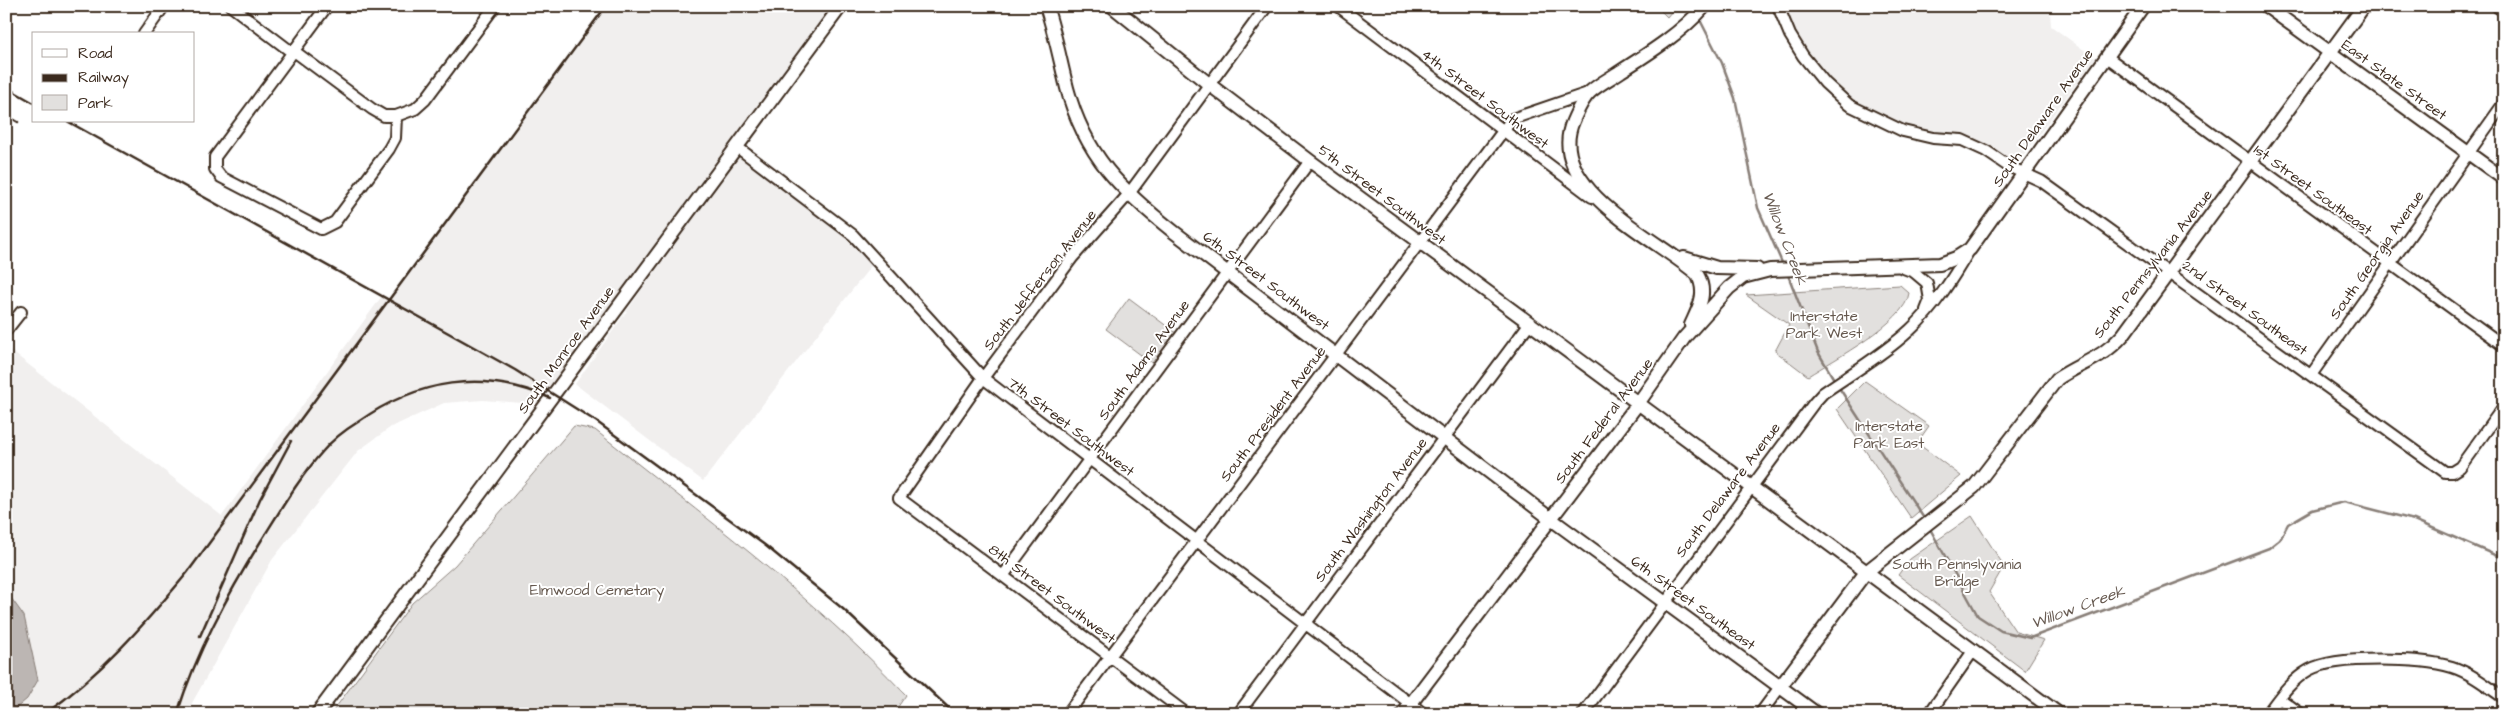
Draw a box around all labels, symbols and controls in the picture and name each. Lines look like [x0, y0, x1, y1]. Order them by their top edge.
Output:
legend [32, 32, 195, 122]
street label: East State Street [2337, 35, 2451, 125]
text: Road [78, 43, 113, 64]
street label: 4th Street Southwest [1417, 44, 1553, 154]
street label: South Delaware Avenue [1987, 45, 2099, 191]
text: Railway [78, 67, 129, 89]
text: Park [78, 93, 113, 114]
street label: 5th Street Southwest [1314, 140, 1450, 250]
street label: 1st Street Southeast [2249, 140, 2377, 240]
street label: South Pennsylvania Avenue [2088, 185, 2219, 343]
street label: South Georgia Avenue [2325, 186, 2430, 324]
water label: Willow Creek [1757, 188, 1813, 289]
street label: South Jefferson Avenue [978, 205, 1102, 355]
street label: 6th Street Southwest [1198, 226, 1334, 336]
street label: 2nd Street Southeast [2178, 255, 2312, 361]
street label: South Monroe Avenue [513, 282, 619, 418]
street label: South Adams Avenue [1093, 296, 1195, 424]
park label: Interstate Park West [1786, 306, 1862, 344]
street label: South President Avenue [1215, 342, 1331, 486]
street label: South Federal Avenue [1550, 354, 1658, 488]
street label: 7th Street Southwest [1003, 372, 1139, 482]
park label: Interstate Park East [1854, 416, 1924, 454]
street label: South Delaware Avenue [1670, 418, 1786, 562]
street label: South Washington Avenue [1310, 433, 1433, 587]
street label: 8th Street Southwest [984, 539, 1120, 649]
street label: 6th Street Southeast [1626, 551, 1760, 655]
park label: South Pennslyvania Bridge [1893, 554, 2022, 593]
water label: Willow Creek [2028, 579, 2129, 634]
park label: Elmwood Cemetary [530, 580, 664, 602]

